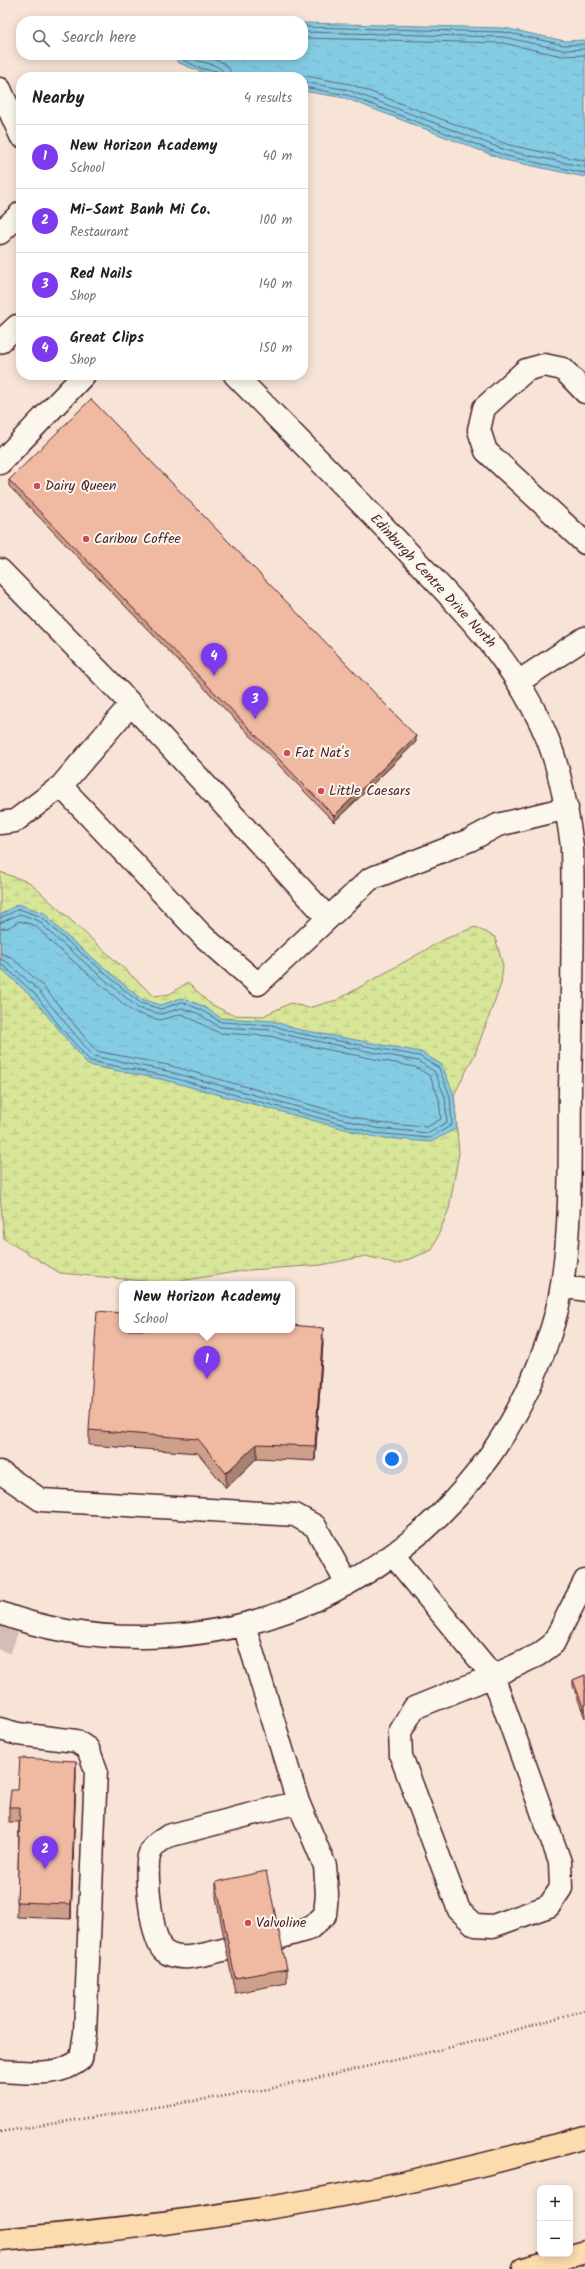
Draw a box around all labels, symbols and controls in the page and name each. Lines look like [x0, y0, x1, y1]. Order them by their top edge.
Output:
search box [16, 16, 308, 60]
text: Search here [62, 26, 136, 50]
icon: search [30, 27, 52, 49]
text: Nearby [32, 85, 84, 112]
text: 4 results [244, 88, 292, 109]
text: New Horizon Academy [70, 134, 217, 158]
text: 1 [43, 146, 47, 167]
text: 40 m [263, 146, 292, 167]
text: School [70, 158, 105, 179]
text: Mi-Sant Banh Mi Co. [70, 198, 210, 222]
text: 2 [41, 210, 49, 231]
text: 100 m [259, 210, 292, 231]
text: Restaurant [70, 222, 129, 243]
text: Red Nails [70, 262, 132, 286]
text: 3 [41, 274, 49, 295]
text: 140 m [259, 274, 292, 295]
text: Shop [70, 286, 96, 307]
text: Great Clips [70, 326, 144, 350]
text: 4 [41, 338, 49, 359]
text: 150 m [259, 338, 292, 359]
text: Shop [70, 350, 96, 371]
place label: Dairy Queen [45, 475, 117, 497]
marker: Dairy Queen [32, 481, 42, 491]
street label: Edinburgh Centre Drive North [365, 509, 501, 653]
place label: Caribou Coffee [94, 528, 182, 550]
marker: Caribou Coffee [81, 534, 91, 544]
pin: 4 [201, 643, 227, 676]
pin: 3 [242, 686, 268, 719]
place label: Fat Nat's [295, 742, 349, 764]
marker: Fat Nat's [282, 748, 292, 758]
place label: Little Caesars [329, 780, 411, 802]
marker: Little Caesars [316, 786, 326, 796]
popup [119, 1281, 295, 1333]
text: New Horizon Academy [133, 1285, 281, 1309]
text: School [133, 1309, 168, 1330]
pin: 1 [194, 1346, 220, 1379]
your location [382, 1449, 402, 1469]
pin: 2 [32, 1836, 58, 1869]
place label: Valvoline [256, 1912, 307, 1934]
marker: Valvoline [243, 1918, 253, 1928]
map controls [537, 2185, 573, 2257]
button: + [537, 2185, 573, 2221]
button: − [537, 2221, 573, 2257]

